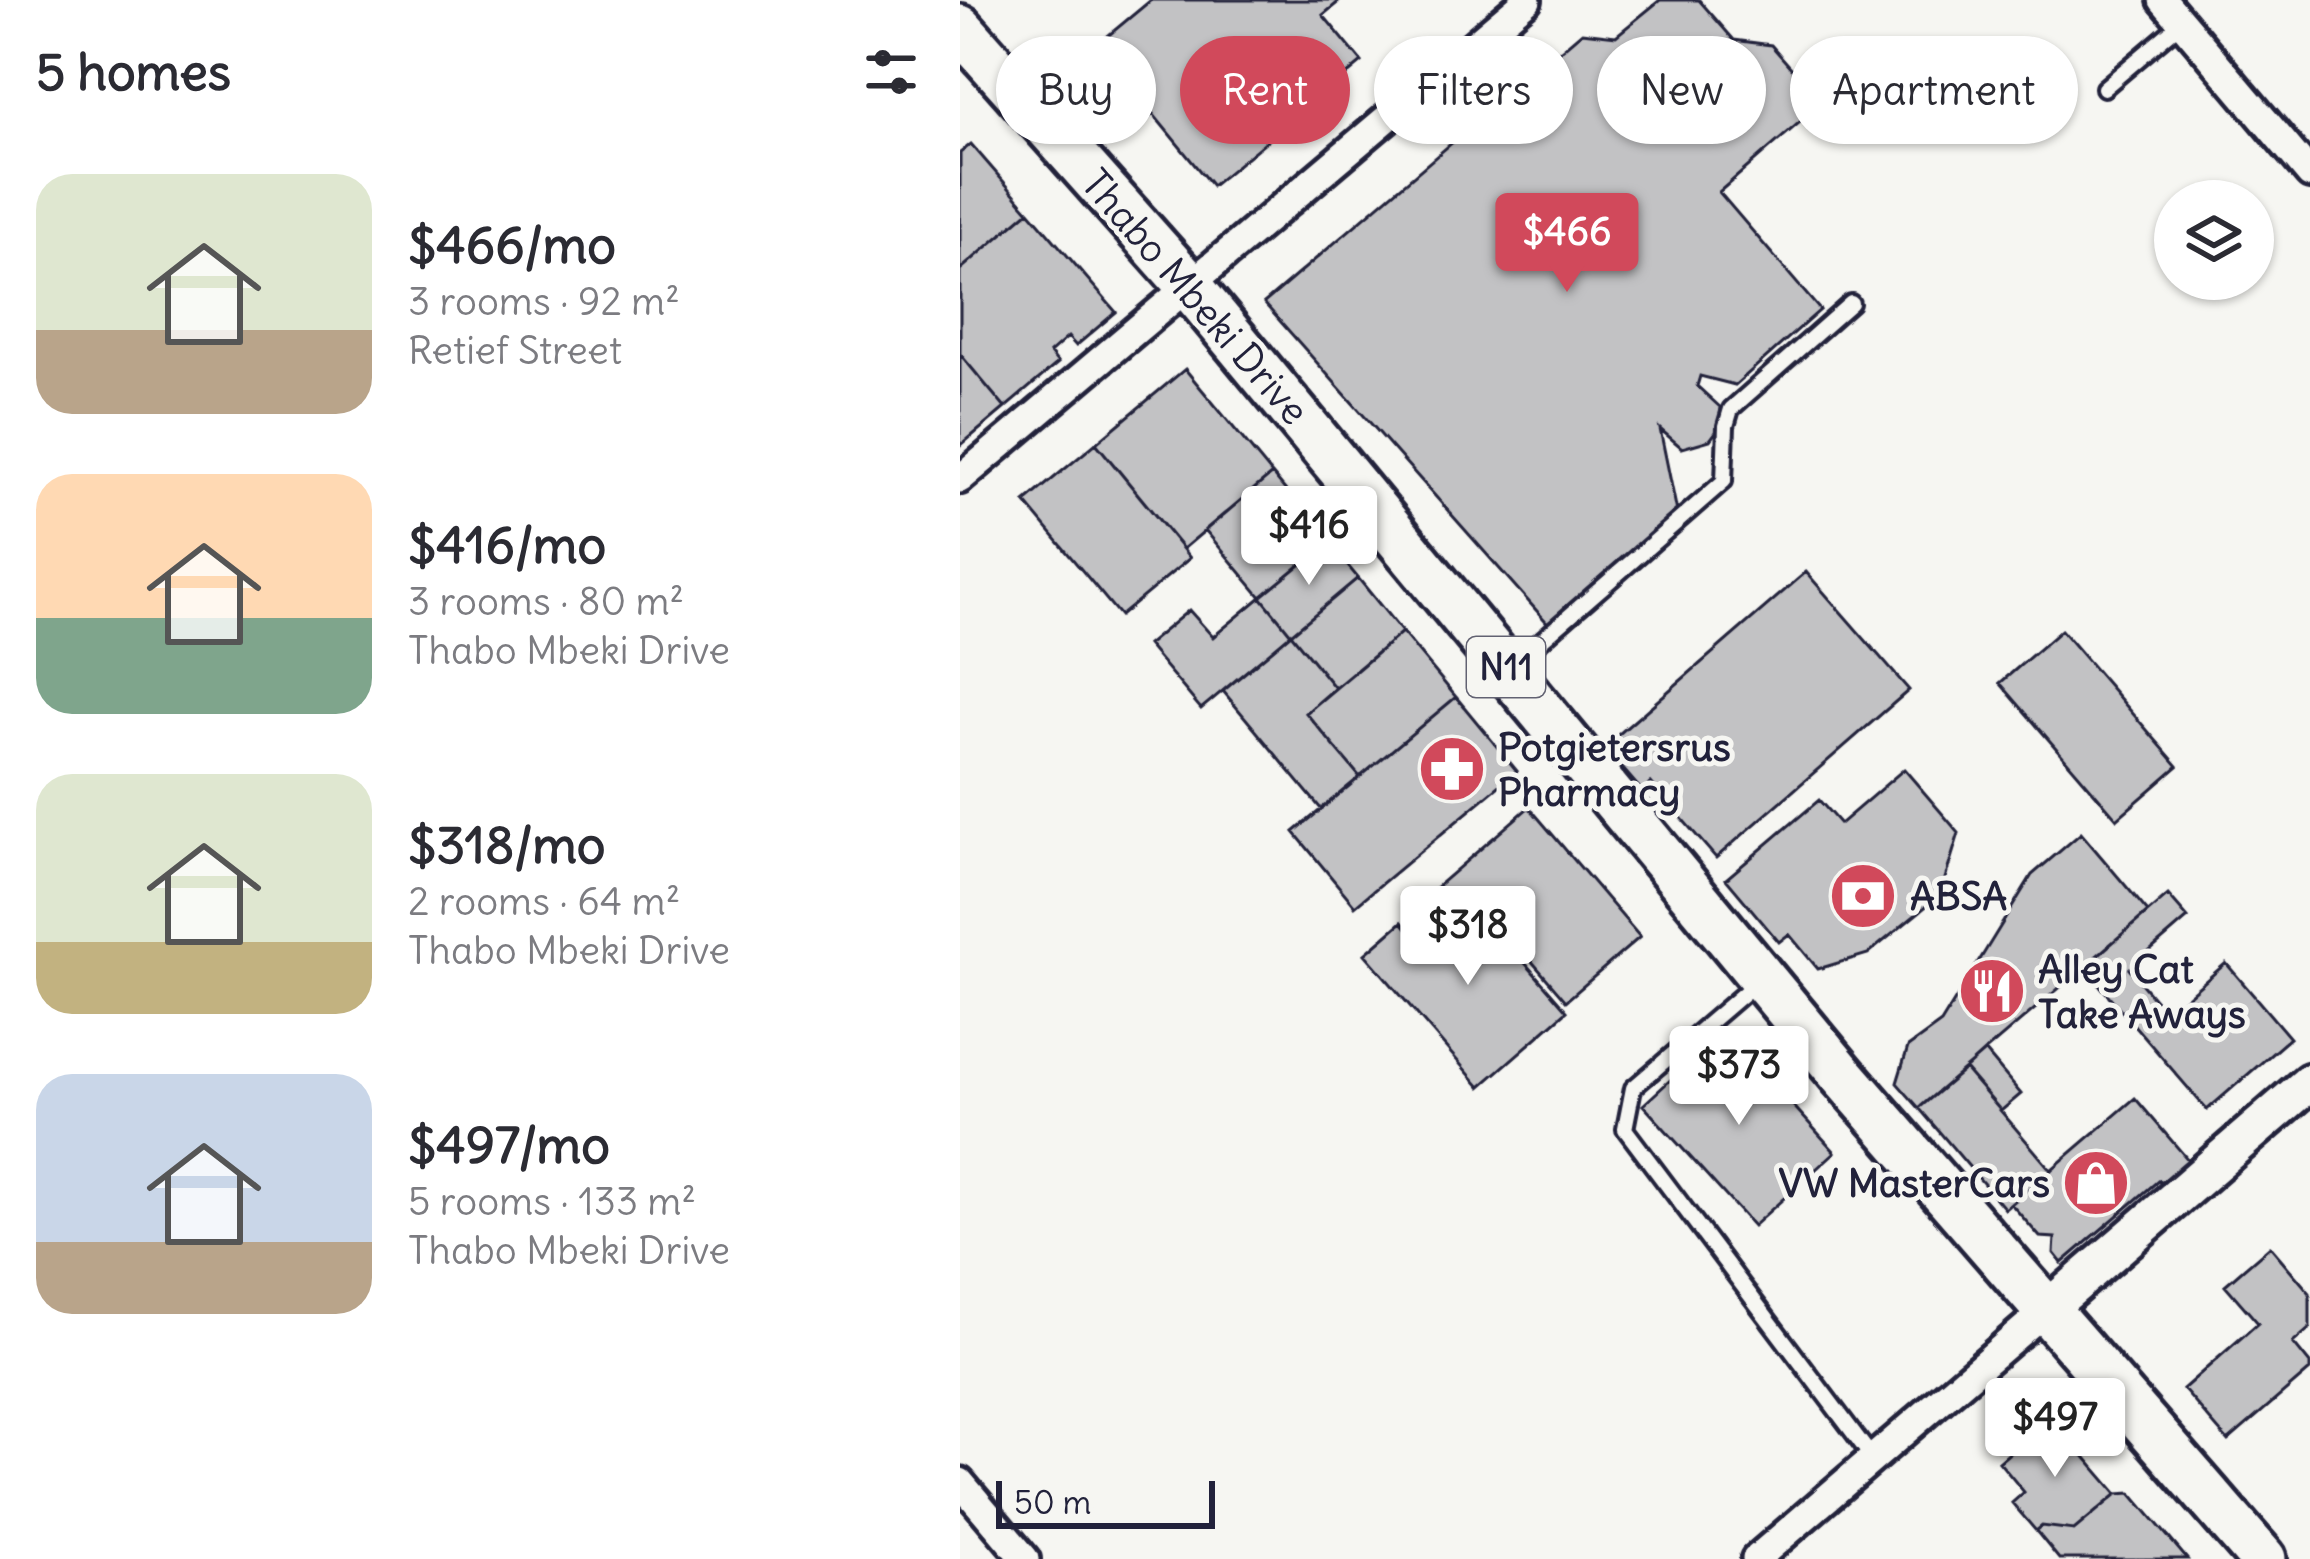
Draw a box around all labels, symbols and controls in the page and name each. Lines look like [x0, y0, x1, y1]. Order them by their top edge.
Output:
chip: Buy [996, 36, 1156, 144]
chip: Rent [1180, 36, 1350, 144]
chip: Filters [1374, 36, 1573, 144]
chip: New [1597, 36, 1766, 144]
chip: Apartment [1790, 36, 2078, 144]
icon: filters [858, 39, 924, 105]
text: 5 homes [36, 40, 231, 104]
street label: Thabo Mbeki Drive [1071, 159, 1319, 435]
map controls [2154, 180, 2274, 300]
button: layers [2154, 180, 2274, 300]
pin: $466 [1496, 193, 1638, 295]
text: $466 [1522, 207, 1612, 256]
text: $466/mo [408, 213, 616, 277]
icon: home [132, 222, 276, 366]
text: 3 rooms · 92 m² [408, 277, 680, 326]
text: Retief Street [408, 326, 622, 375]
pin: $416 [1238, 486, 1380, 588]
text: $416 [1268, 500, 1350, 549]
text: $416/mo [408, 513, 606, 577]
icon: home [132, 522, 276, 666]
text: 3 rooms · 80 m² [408, 577, 684, 626]
text: Thabo Mbeki Drive [408, 626, 730, 675]
road number: N11 [1467, 637, 1545, 697]
place label: Potgietersrus Pharmacy [1498, 723, 1731, 817]
pharmacy icon: Potgietersrus Pharmacy [1417, 734, 1487, 804]
text: $318/mo [408, 813, 606, 877]
icon: home [132, 822, 276, 966]
bank icon: ABSA [1828, 861, 1898, 931]
place label: ABSA [1910, 872, 2007, 921]
text: 2 rooms · 64 m² [408, 877, 680, 926]
pin: $318 [1397, 886, 1539, 988]
text: $318 [1427, 900, 1509, 949]
text: Thabo Mbeki Drive [408, 926, 730, 975]
place label: Alley Cat Take Aways [2038, 945, 2246, 1039]
restaurant icon: Alley Cat Take Aways [1957, 956, 2027, 1026]
pin: $373 [1668, 1026, 1810, 1128]
text: $373 [1696, 1040, 1782, 1089]
text: $497/mo [408, 1113, 610, 1177]
icon: home [132, 1122, 276, 1266]
shop icon: VW MasterCars [2061, 1148, 2131, 1218]
place label: VW MasterCars [1779, 1159, 2050, 1208]
text: 5 rooms · 133 m² [408, 1177, 696, 1226]
text: Thabo Mbeki Drive [408, 1226, 730, 1275]
pin: $497 [1984, 1378, 2126, 1480]
text: $497 [2012, 1392, 2098, 1441]
scale bar [996, 1475, 1215, 1528]
text: 50 m [1014, 1481, 1091, 1523]

